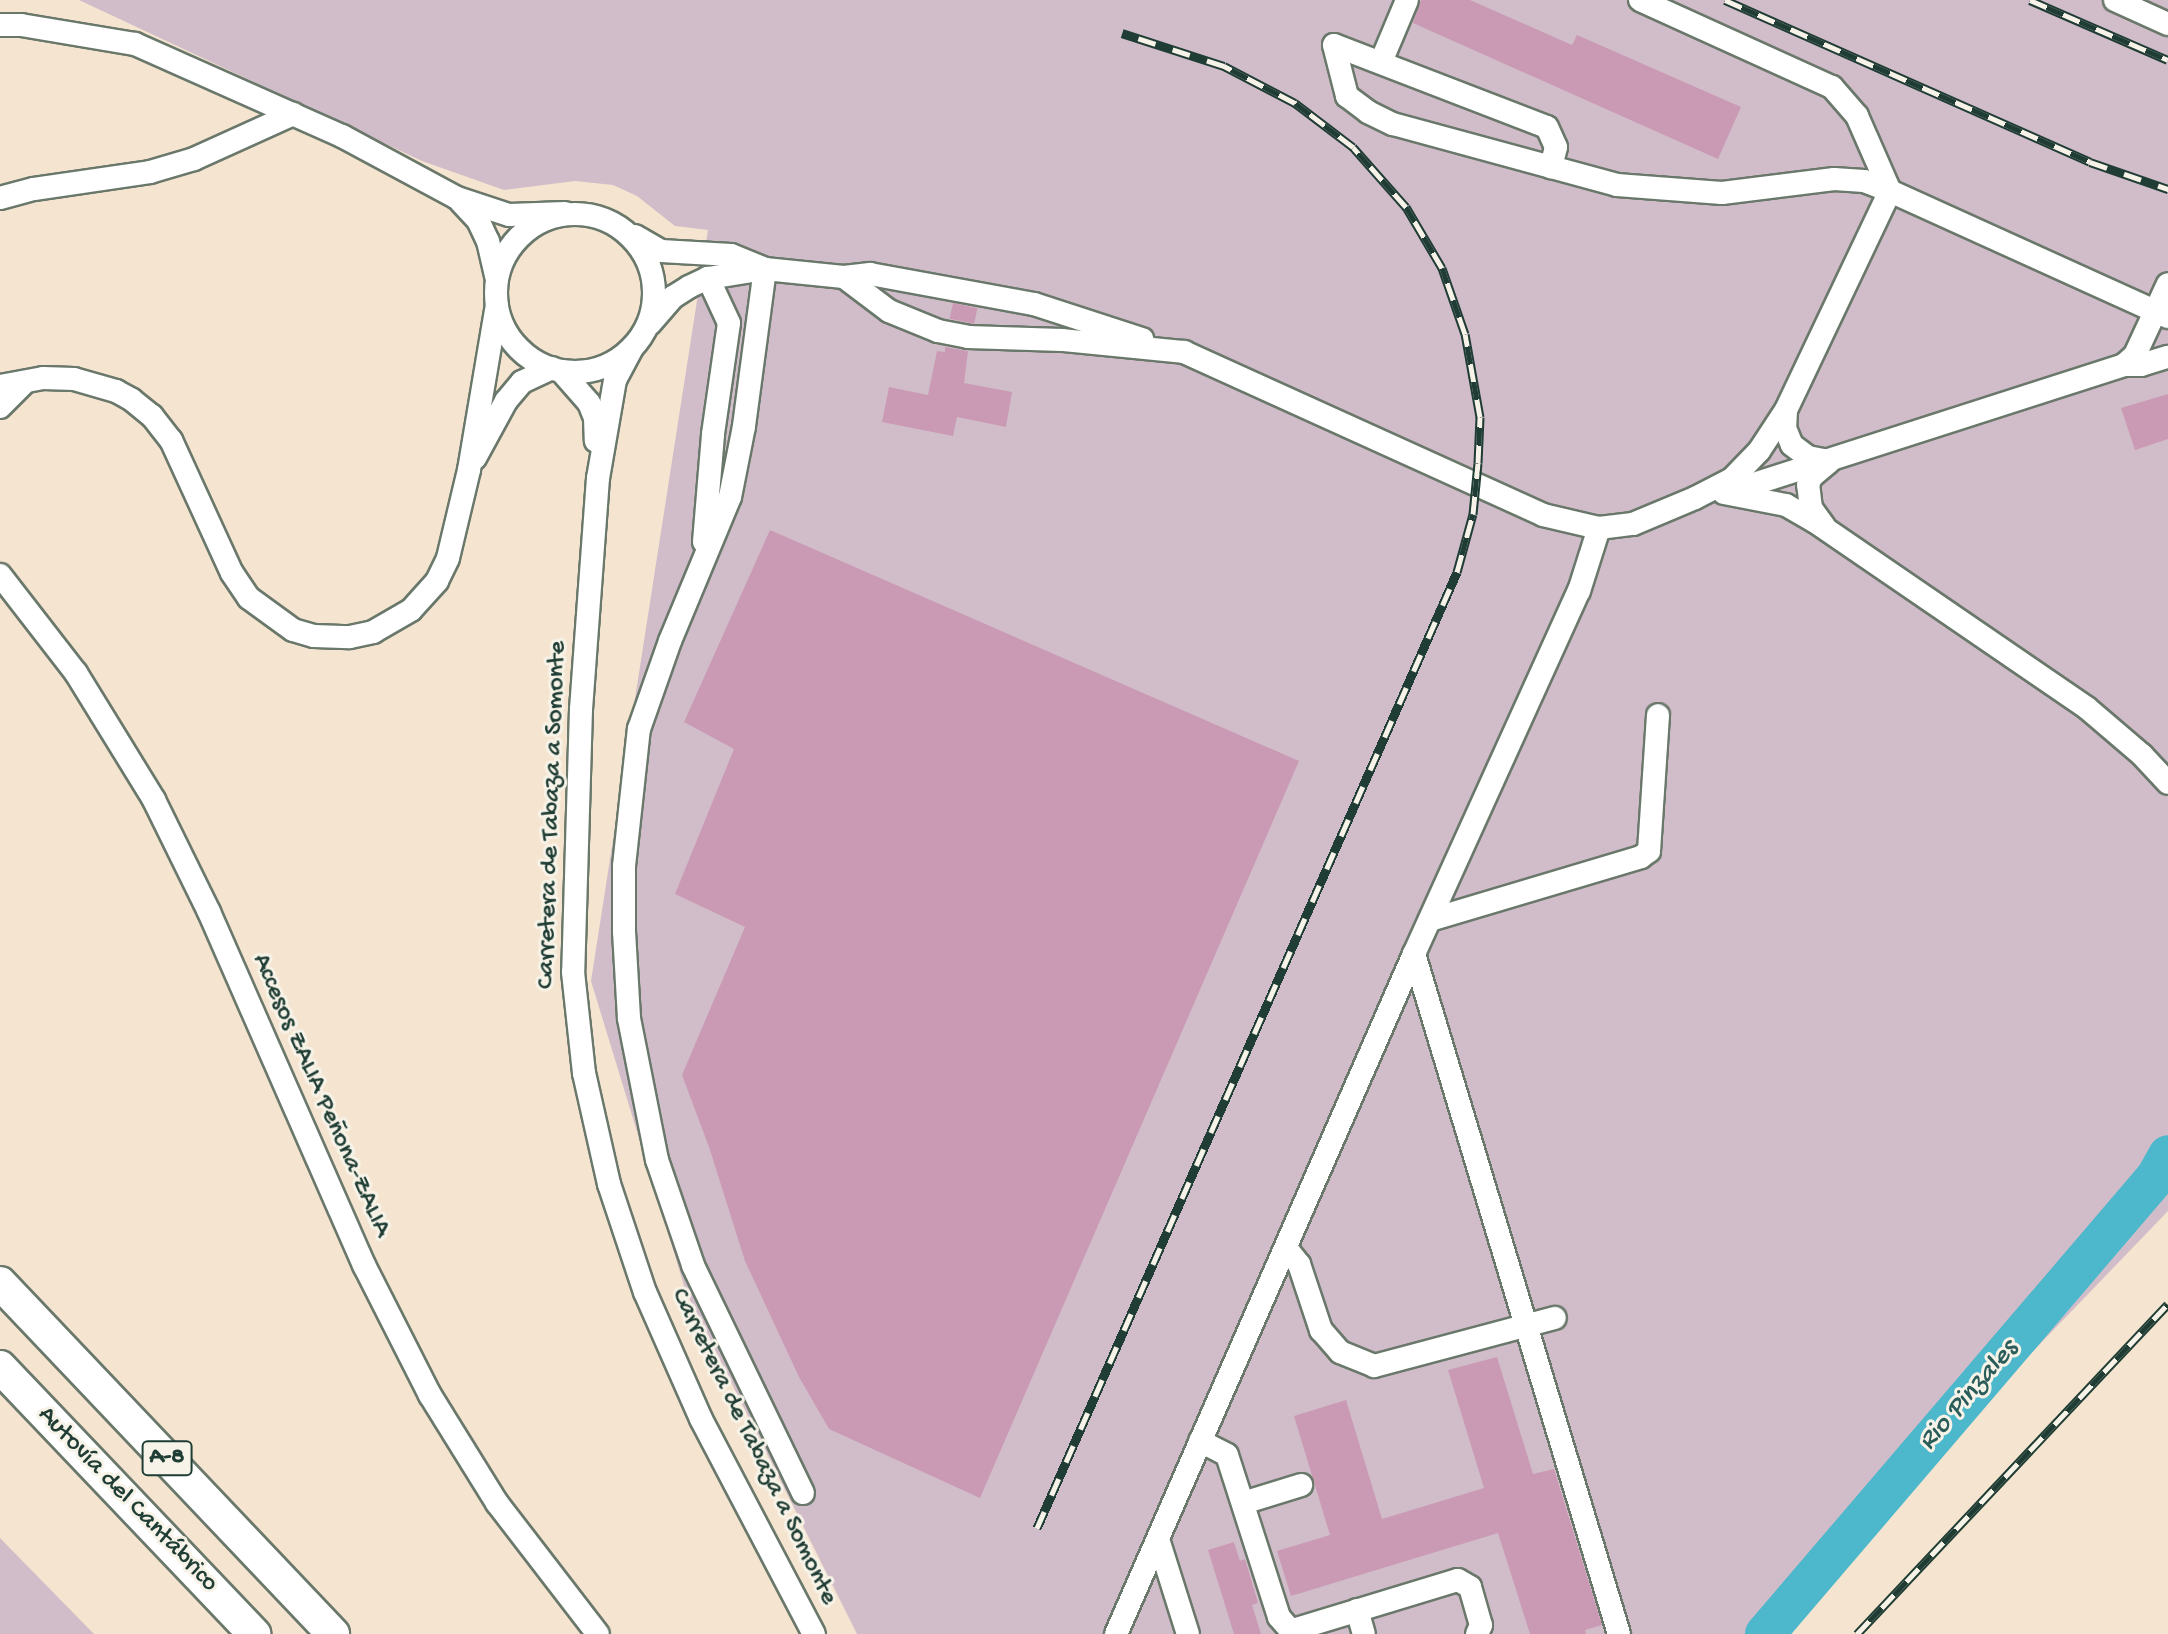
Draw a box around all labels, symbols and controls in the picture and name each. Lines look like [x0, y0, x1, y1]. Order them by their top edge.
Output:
street label: Carretera de Tabaza a Somonte [531, 640, 575, 990]
street label: Accesos ZALIA Peñona-ZALIA [243, 950, 397, 1242]
street label: Carretera de Tabaza a Somonte [663, 1284, 843, 1610]
water label: Rio Pinzales [1912, 1334, 2026, 1458]
street label: Autovía del Cantábrico [30, 1400, 224, 1600]
road number: A-8 [141, 1438, 193, 1478]

